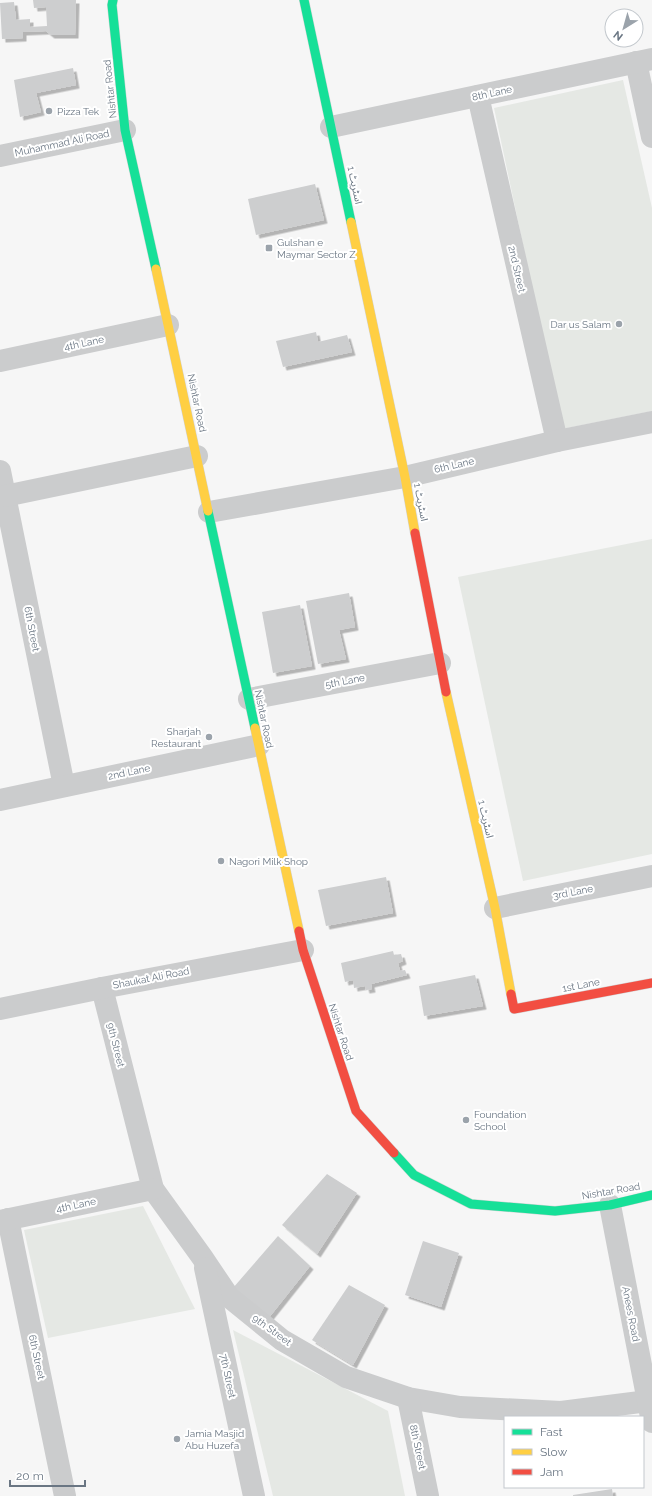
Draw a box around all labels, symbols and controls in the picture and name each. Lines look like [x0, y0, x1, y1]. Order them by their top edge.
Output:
north arrow [604, 8, 644, 48]
text: N [611, 28, 626, 43]
street label: Nishtar Road [101, 59, 119, 119]
street label: 8th Lane [471, 83, 513, 103]
marker: Pizza Tek [44, 106, 54, 116]
place label: Pizza Tek [57, 106, 100, 117]
street label: Muhammad Ali Road [14, 128, 110, 158]
street label: اسٹریٹ 1 [345, 165, 364, 205]
place label: Gulshan e Maymar Sector Z [277, 237, 356, 260]
marker: Gulshan e Maymar Sector Z [264, 243, 274, 253]
street label: 2nd Street [506, 245, 528, 294]
place label: Dar us Salam [550, 319, 611, 330]
marker: Dar us Salam [614, 319, 624, 329]
street label: 4th Lane [63, 333, 105, 353]
street label: Nishtar Road [185, 373, 209, 433]
street label: 6th Lane [433, 455, 475, 475]
street label: اسٹریٹ 1 [411, 482, 430, 522]
street label: 6th Street [22, 606, 42, 653]
street label: 5th Lane [324, 672, 366, 690]
street label: Nishtar Road [252, 689, 276, 749]
place label: Sharjah Restaurant [151, 726, 202, 749]
marker: Sharjah Restaurant [204, 732, 214, 742]
street label: 2nd Lane [107, 762, 151, 782]
street label: اسٹریٹ 1 [475, 799, 496, 839]
marker: Nagori Milk Shop [216, 856, 226, 866]
place label: Nagori Milk Shop [229, 856, 308, 867]
street label: 3rd Lane [552, 883, 594, 901]
street label: Shaukat Ali Road [112, 965, 190, 991]
street label: 1st Lane [561, 976, 601, 994]
street label: Nishtar Road [327, 1002, 355, 1062]
street label: 9th Street [105, 1022, 127, 1069]
place label: Foundation School [474, 1109, 526, 1132]
marker: Foundation School [461, 1115, 471, 1125]
street label: Nishtar Road [581, 1180, 641, 1202]
street label: 4th Lane [55, 1195, 97, 1215]
street label: Anees Road [620, 1286, 642, 1342]
street label: 9th Street [250, 1312, 294, 1348]
street label: 6th Street [27, 1334, 47, 1381]
street label: 7th Street [218, 1353, 238, 1400]
legend [504, 1416, 644, 1488]
street label: 8th Street [408, 1424, 428, 1471]
text: Fast [540, 1425, 563, 1439]
place label: Jamia Masjid Abu Huzefa [185, 1428, 244, 1451]
marker: Jamia Masjid Abu Huzefa [172, 1434, 182, 1444]
text: Slow [540, 1445, 567, 1459]
scale bar [10, 1462, 85, 1488]
text: Jam [540, 1465, 563, 1479]
text: 20 m [16, 1469, 44, 1483]

